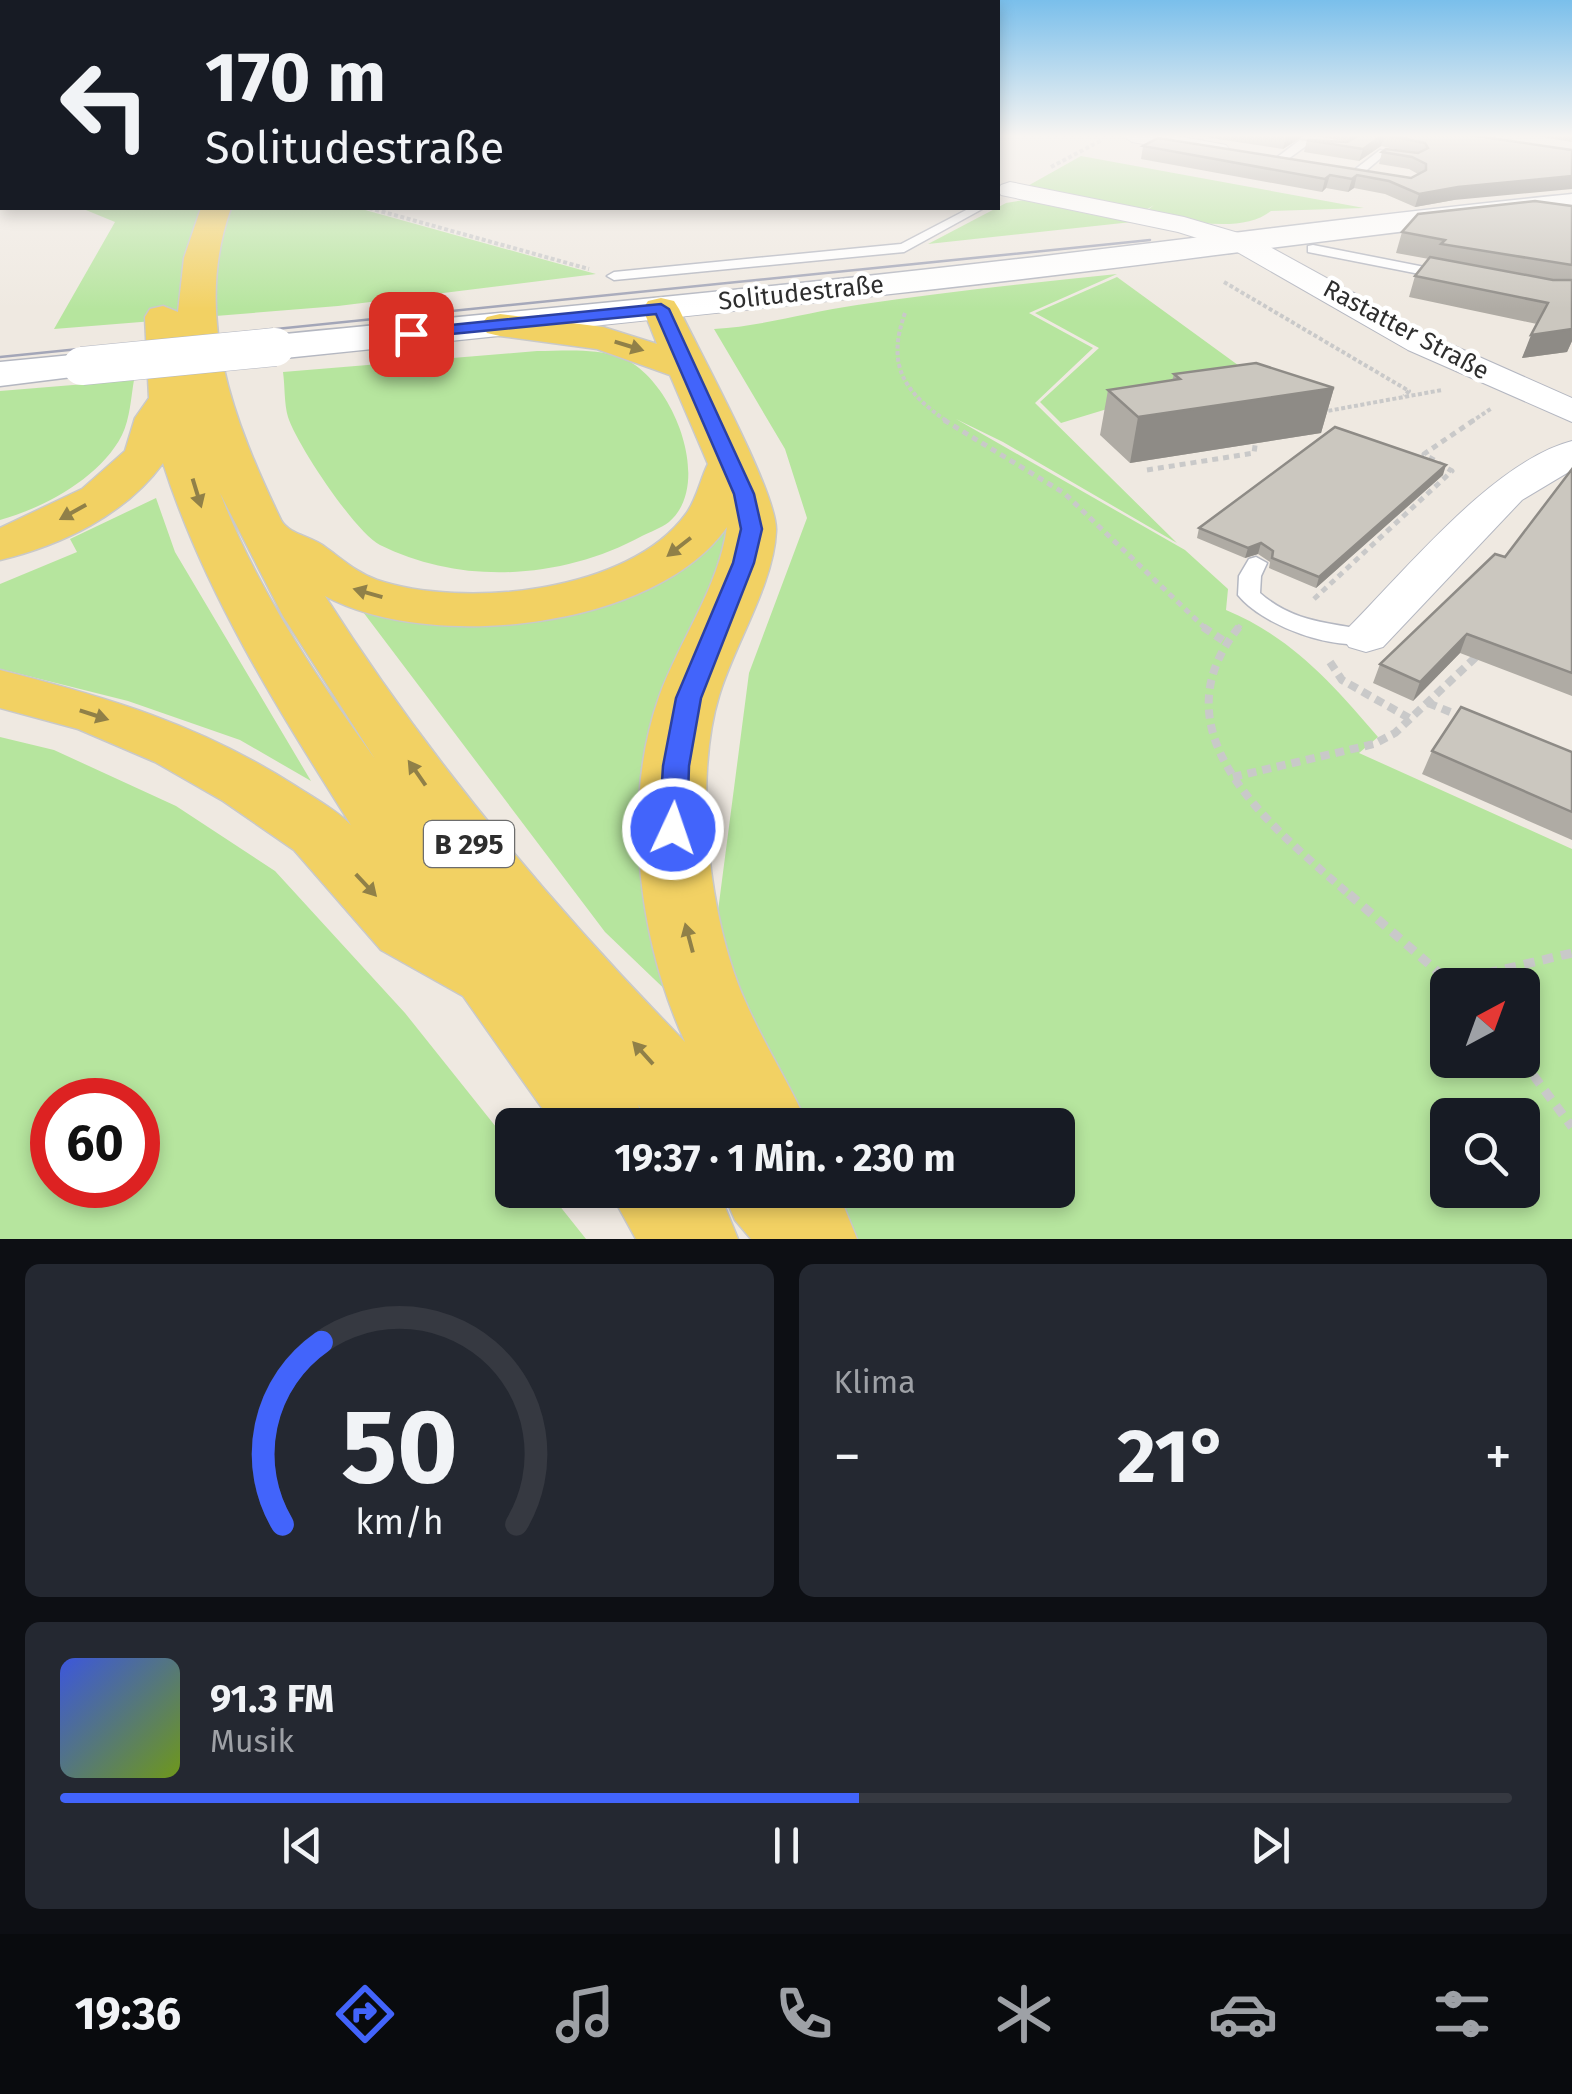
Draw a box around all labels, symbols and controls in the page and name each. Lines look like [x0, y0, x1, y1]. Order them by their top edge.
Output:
text: 170 m [205, 36, 386, 120]
icon: left [40, 40, 170, 170]
text: Solitudestraße [205, 121, 504, 175]
street label: Solitudestraße [717, 269, 885, 317]
street label: Rastatter Straße [1318, 274, 1494, 386]
pin [369, 292, 454, 377]
icon: arrive [384, 307, 439, 362]
one-way arrow [615, 339, 645, 354]
one-way arrow [190, 478, 205, 508]
one-way arrow [58, 503, 87, 520]
one-way arrow [666, 536, 691, 557]
one-way arrow [353, 585, 383, 600]
one-way arrow [79, 708, 109, 723]
one-way arrow [408, 760, 427, 787]
position arrow [621, 777, 725, 881]
road number: B 295 [424, 821, 514, 867]
one-way arrow [354, 873, 377, 897]
one-way arrow [681, 922, 697, 953]
north arrow [1430, 968, 1540, 1078]
map controls [1430, 968, 1540, 1208]
one-way arrow [633, 1040, 655, 1065]
speed limit sign: 60 [30, 1078, 160, 1208]
button: search [1430, 1098, 1540, 1208]
text: 19:37 · 1 Min. · 230 m [614, 1135, 956, 1181]
text: Klima [834, 1363, 916, 1401]
text: 50 [341, 1385, 458, 1510]
text: 21° [1117, 1412, 1228, 1502]
text: − [834, 1424, 861, 1490]
text: + [1485, 1424, 1512, 1490]
text: km/h [355, 1501, 443, 1543]
text: 91.3 FM [210, 1676, 334, 1722]
text: Musik [210, 1722, 294, 1760]
icon: previous [275, 1818, 330, 1873]
icon: pause [759, 1818, 814, 1873]
icon: next [1243, 1818, 1298, 1873]
icon: directions [330, 1979, 400, 2049]
icon: music [550, 1979, 620, 2049]
icon: phone [769, 1979, 839, 2049]
icon: climate [989, 1979, 1059, 2049]
icon: car [1208, 1979, 1278, 2049]
icon: filters [1427, 1979, 1497, 2049]
text: 19:36 [75, 1987, 181, 2041]

